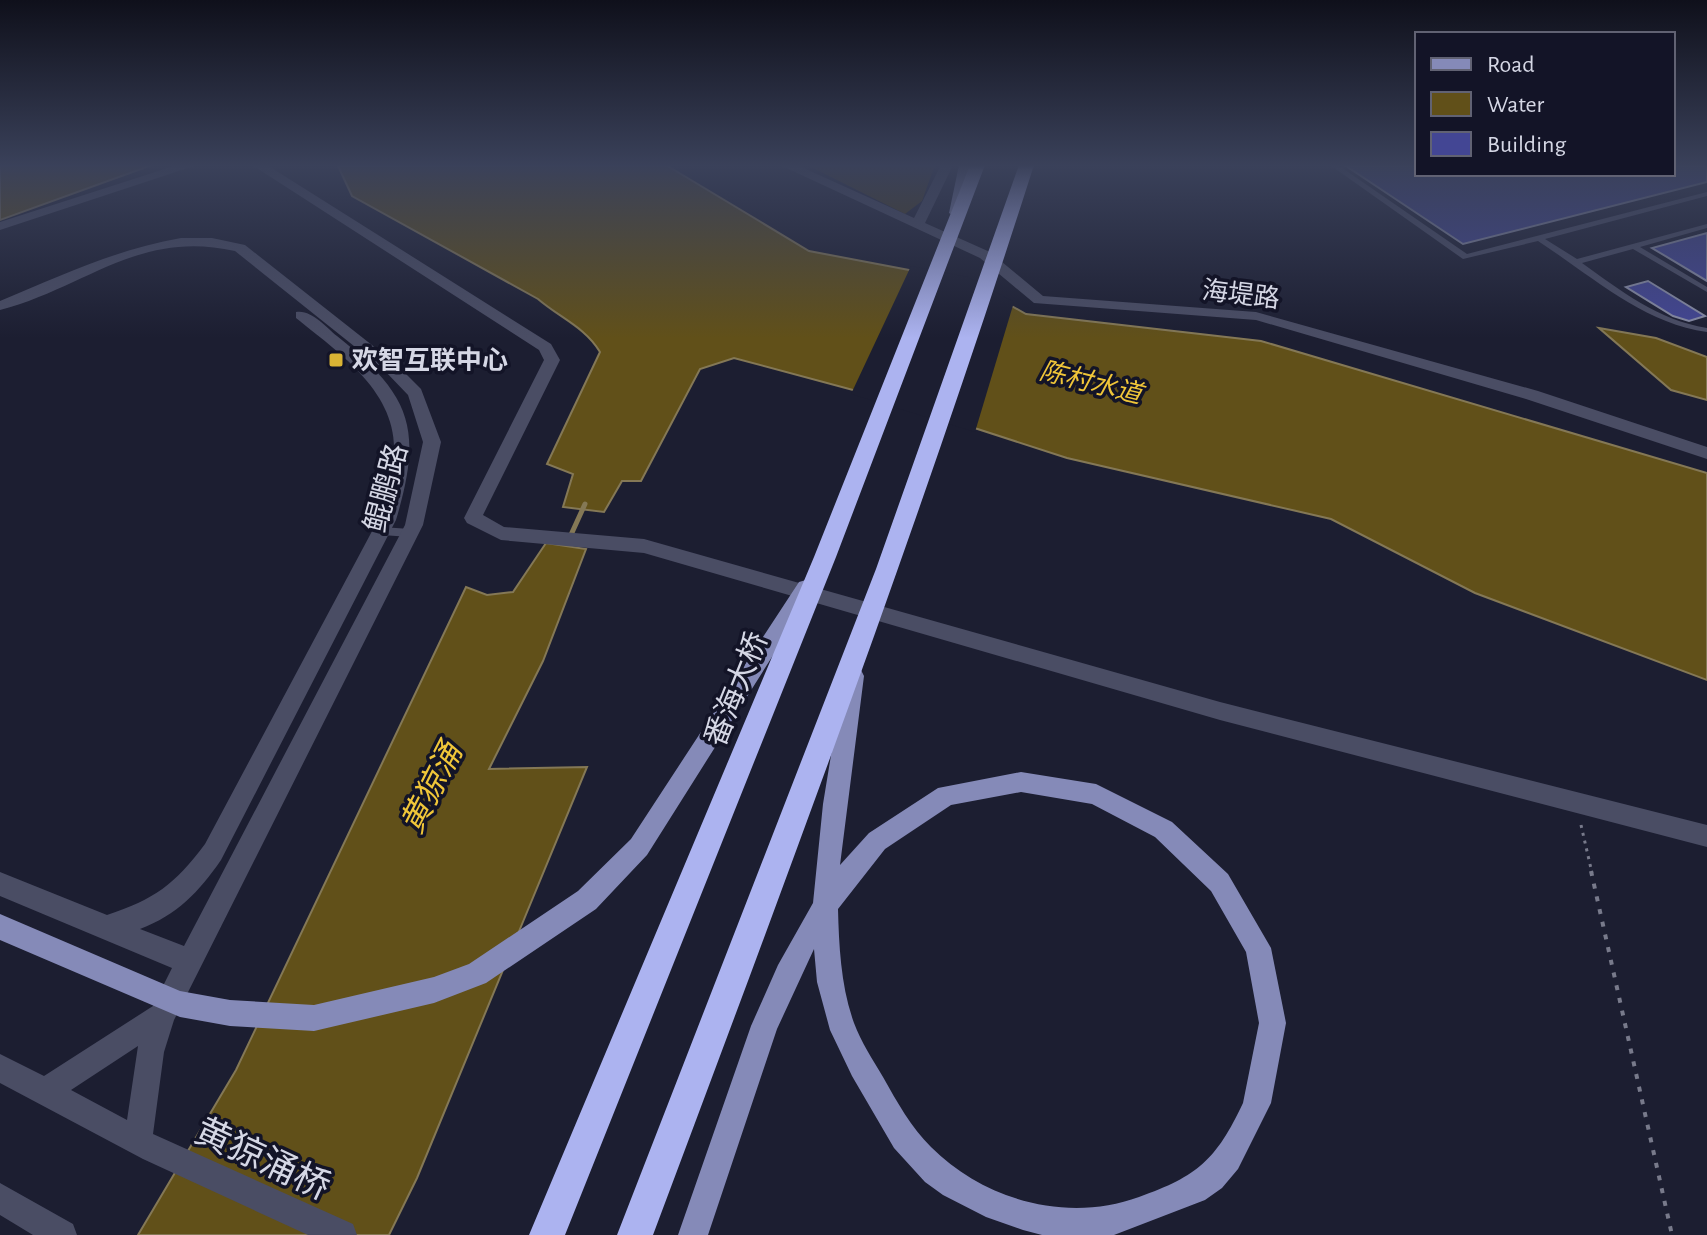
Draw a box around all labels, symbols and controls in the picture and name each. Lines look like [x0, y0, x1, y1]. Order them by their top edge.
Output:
legend [1415, 32, 1675, 176]
text: Road [1487, 53, 1535, 77]
text: Water [1487, 93, 1545, 117]
text: Building [1487, 133, 1566, 157]
street label: 海堤路 [1201, 276, 1281, 313]
place label: 欢智互联中心 [352, 346, 508, 374]
marker: 欢智互联中心 [327, 351, 345, 369]
water label: 陈村水道 [1037, 356, 1149, 409]
street label: 鲲鹏路 [359, 440, 413, 536]
street label: 番海大桥 [699, 627, 773, 751]
water label: 黄猄涌 [395, 735, 469, 838]
street label: 黄猄涌桥 [189, 1111, 336, 1207]

